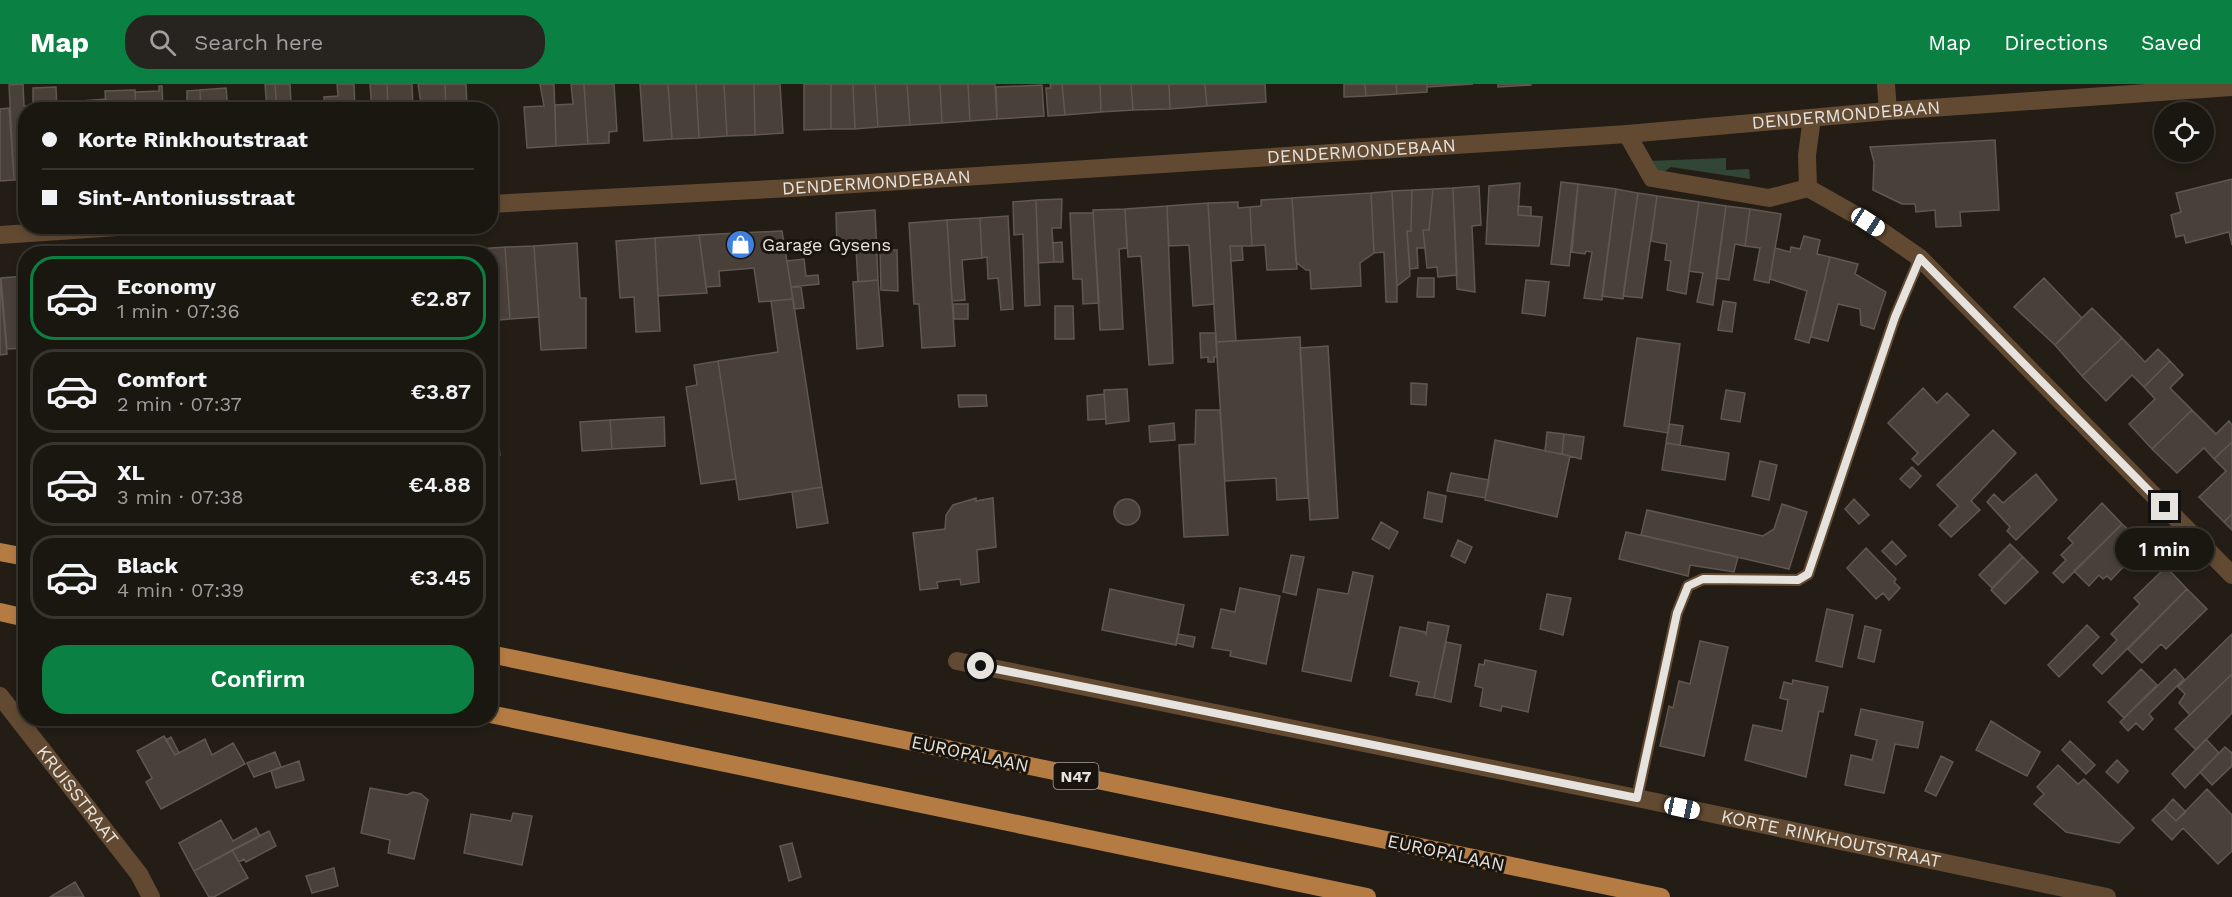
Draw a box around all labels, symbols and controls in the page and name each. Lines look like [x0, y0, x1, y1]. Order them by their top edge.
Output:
search box [125, 15, 545, 69]
text: Map [30, 26, 89, 59]
icon: search [146, 26, 179, 59]
text: Search here [194, 30, 323, 55]
text: Map [1928, 30, 1971, 55]
text: Directions [2004, 30, 2108, 55]
text: Saved [2141, 30, 2202, 55]
street label: DENDERMONDEBAAN [1751, 96, 1941, 133]
map controls [2154, 102, 2214, 162]
button: locate [2154, 102, 2214, 162]
text: Korte Rinkhoutstraat [78, 127, 308, 152]
street label: DENDERMONDEBAAN [1266, 134, 1456, 167]
street label: DENDERMONDEBAAN [781, 165, 971, 199]
text: Sint-Antoniusstraat [78, 185, 295, 210]
car [1848, 205, 1888, 239]
shop icon: Garage Gysens [725, 229, 757, 261]
place label: Garage Gysens [762, 234, 891, 255]
icon: car [45, 271, 99, 325]
text: Economy [117, 274, 216, 299]
text: €2.87 [410, 286, 471, 311]
text: 1 min · 07:36 [117, 299, 240, 323]
icon: car [45, 364, 99, 418]
text: Comfort [117, 367, 207, 392]
text: €3.87 [411, 379, 471, 404]
text: 2 min · 07:37 [117, 392, 242, 416]
icon: car [45, 457, 99, 511]
text: XL [117, 460, 145, 485]
text: €4.88 [408, 472, 471, 497]
text: 3 min · 07:38 [117, 485, 244, 509]
route end [2151, 493, 2178, 520]
callout: 1 min [2116, 528, 2214, 570]
text: 1 min [2139, 537, 2190, 561]
icon: car [45, 550, 99, 604]
text: Black [117, 553, 178, 578]
text: €3.45 [410, 565, 471, 590]
text: 4 min · 07:39 [117, 578, 244, 602]
button: Confirm [42, 645, 474, 714]
route start [967, 652, 994, 679]
street label: EUROPALAAN [910, 731, 1031, 776]
street label: KRUISSTRAAT [33, 741, 123, 849]
road number: N47 [1054, 763, 1098, 789]
car [1663, 795, 1701, 821]
street label: KORTE RINKHOUTSTRAAT [1719, 805, 1943, 872]
street label: EUROPALAAN [1386, 830, 1507, 875]

